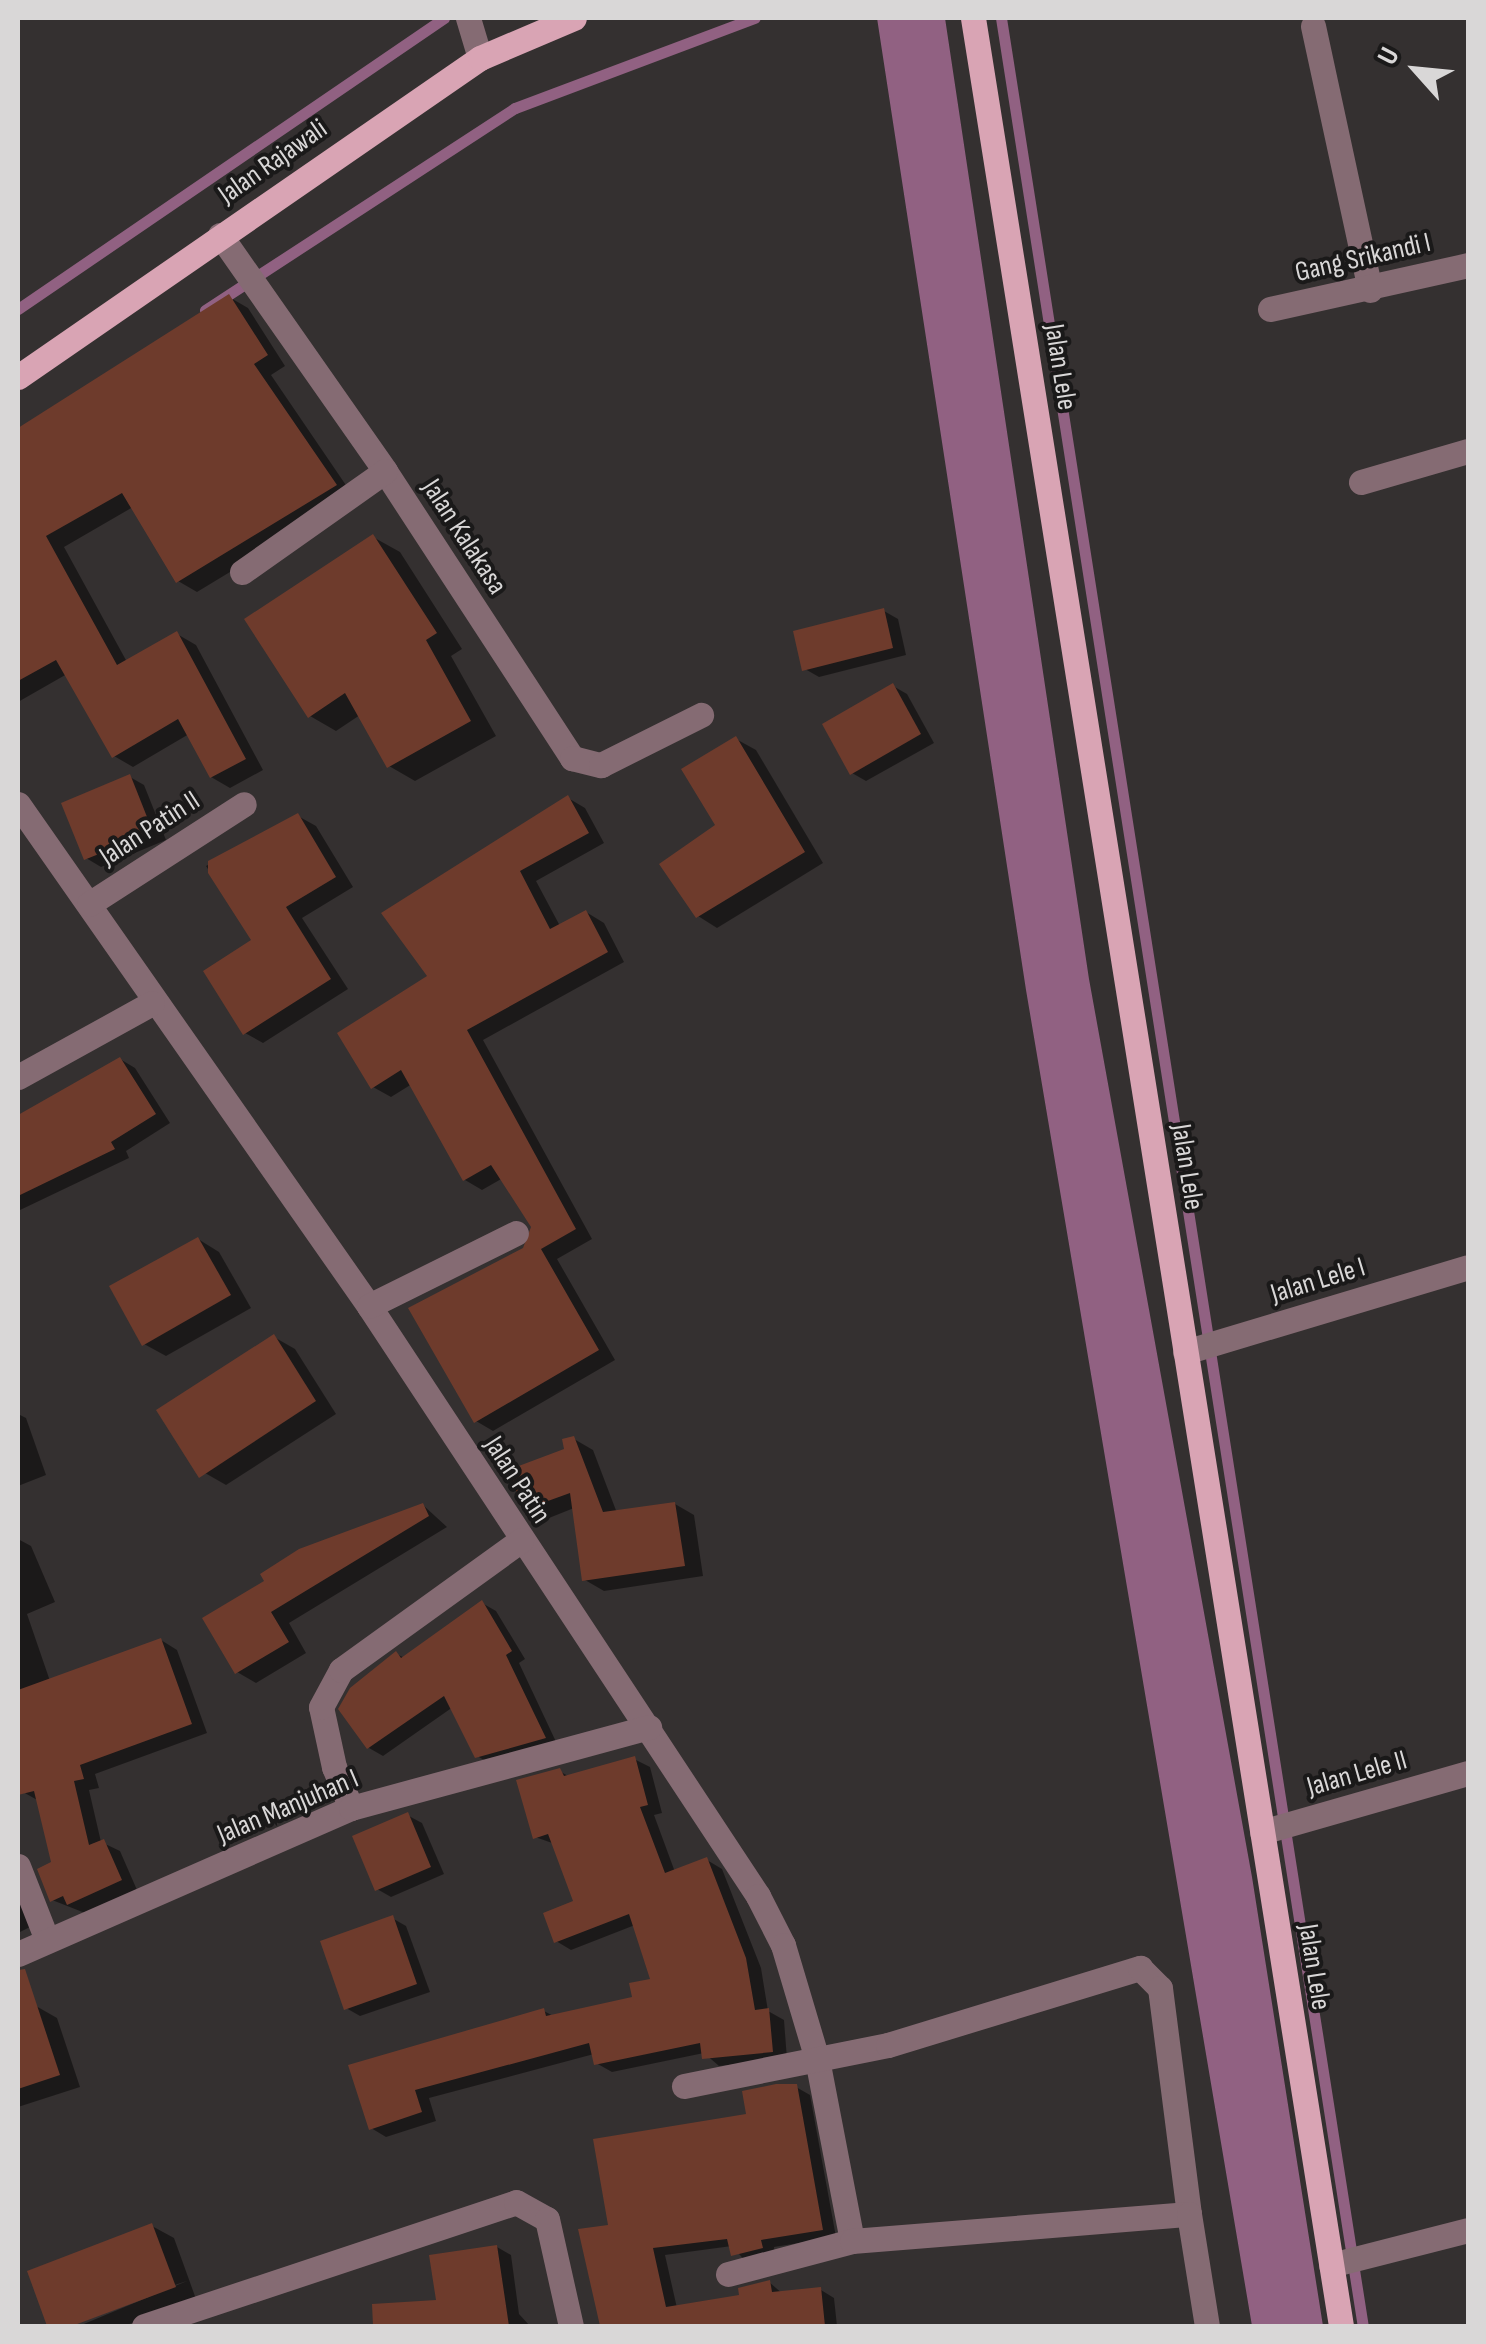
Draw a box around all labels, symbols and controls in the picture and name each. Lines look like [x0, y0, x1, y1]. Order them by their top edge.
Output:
north arrow [1366, 20, 1466, 120]
text: U [1371, 42, 1407, 70]
street label: Jalan Rajawali [212, 112, 334, 212]
street label: Gang Srikandi I [1292, 226, 1434, 290]
street label: Jalan Lele [1037, 322, 1083, 412]
street label: Jalan Kalakasa [414, 473, 514, 601]
street label: Jalan Patin II [94, 784, 206, 874]
street label: Jalan Lele [1164, 1122, 1210, 1212]
street label: Jalan Lele I [1267, 1251, 1369, 1311]
street label: Jalan Patin [477, 1430, 557, 1530]
street label: Jalan Lele II [1303, 1744, 1411, 1804]
street label: Jalan Manjuhan I [212, 1762, 364, 1852]
street label: Jalan Lele [1291, 1922, 1337, 2012]

